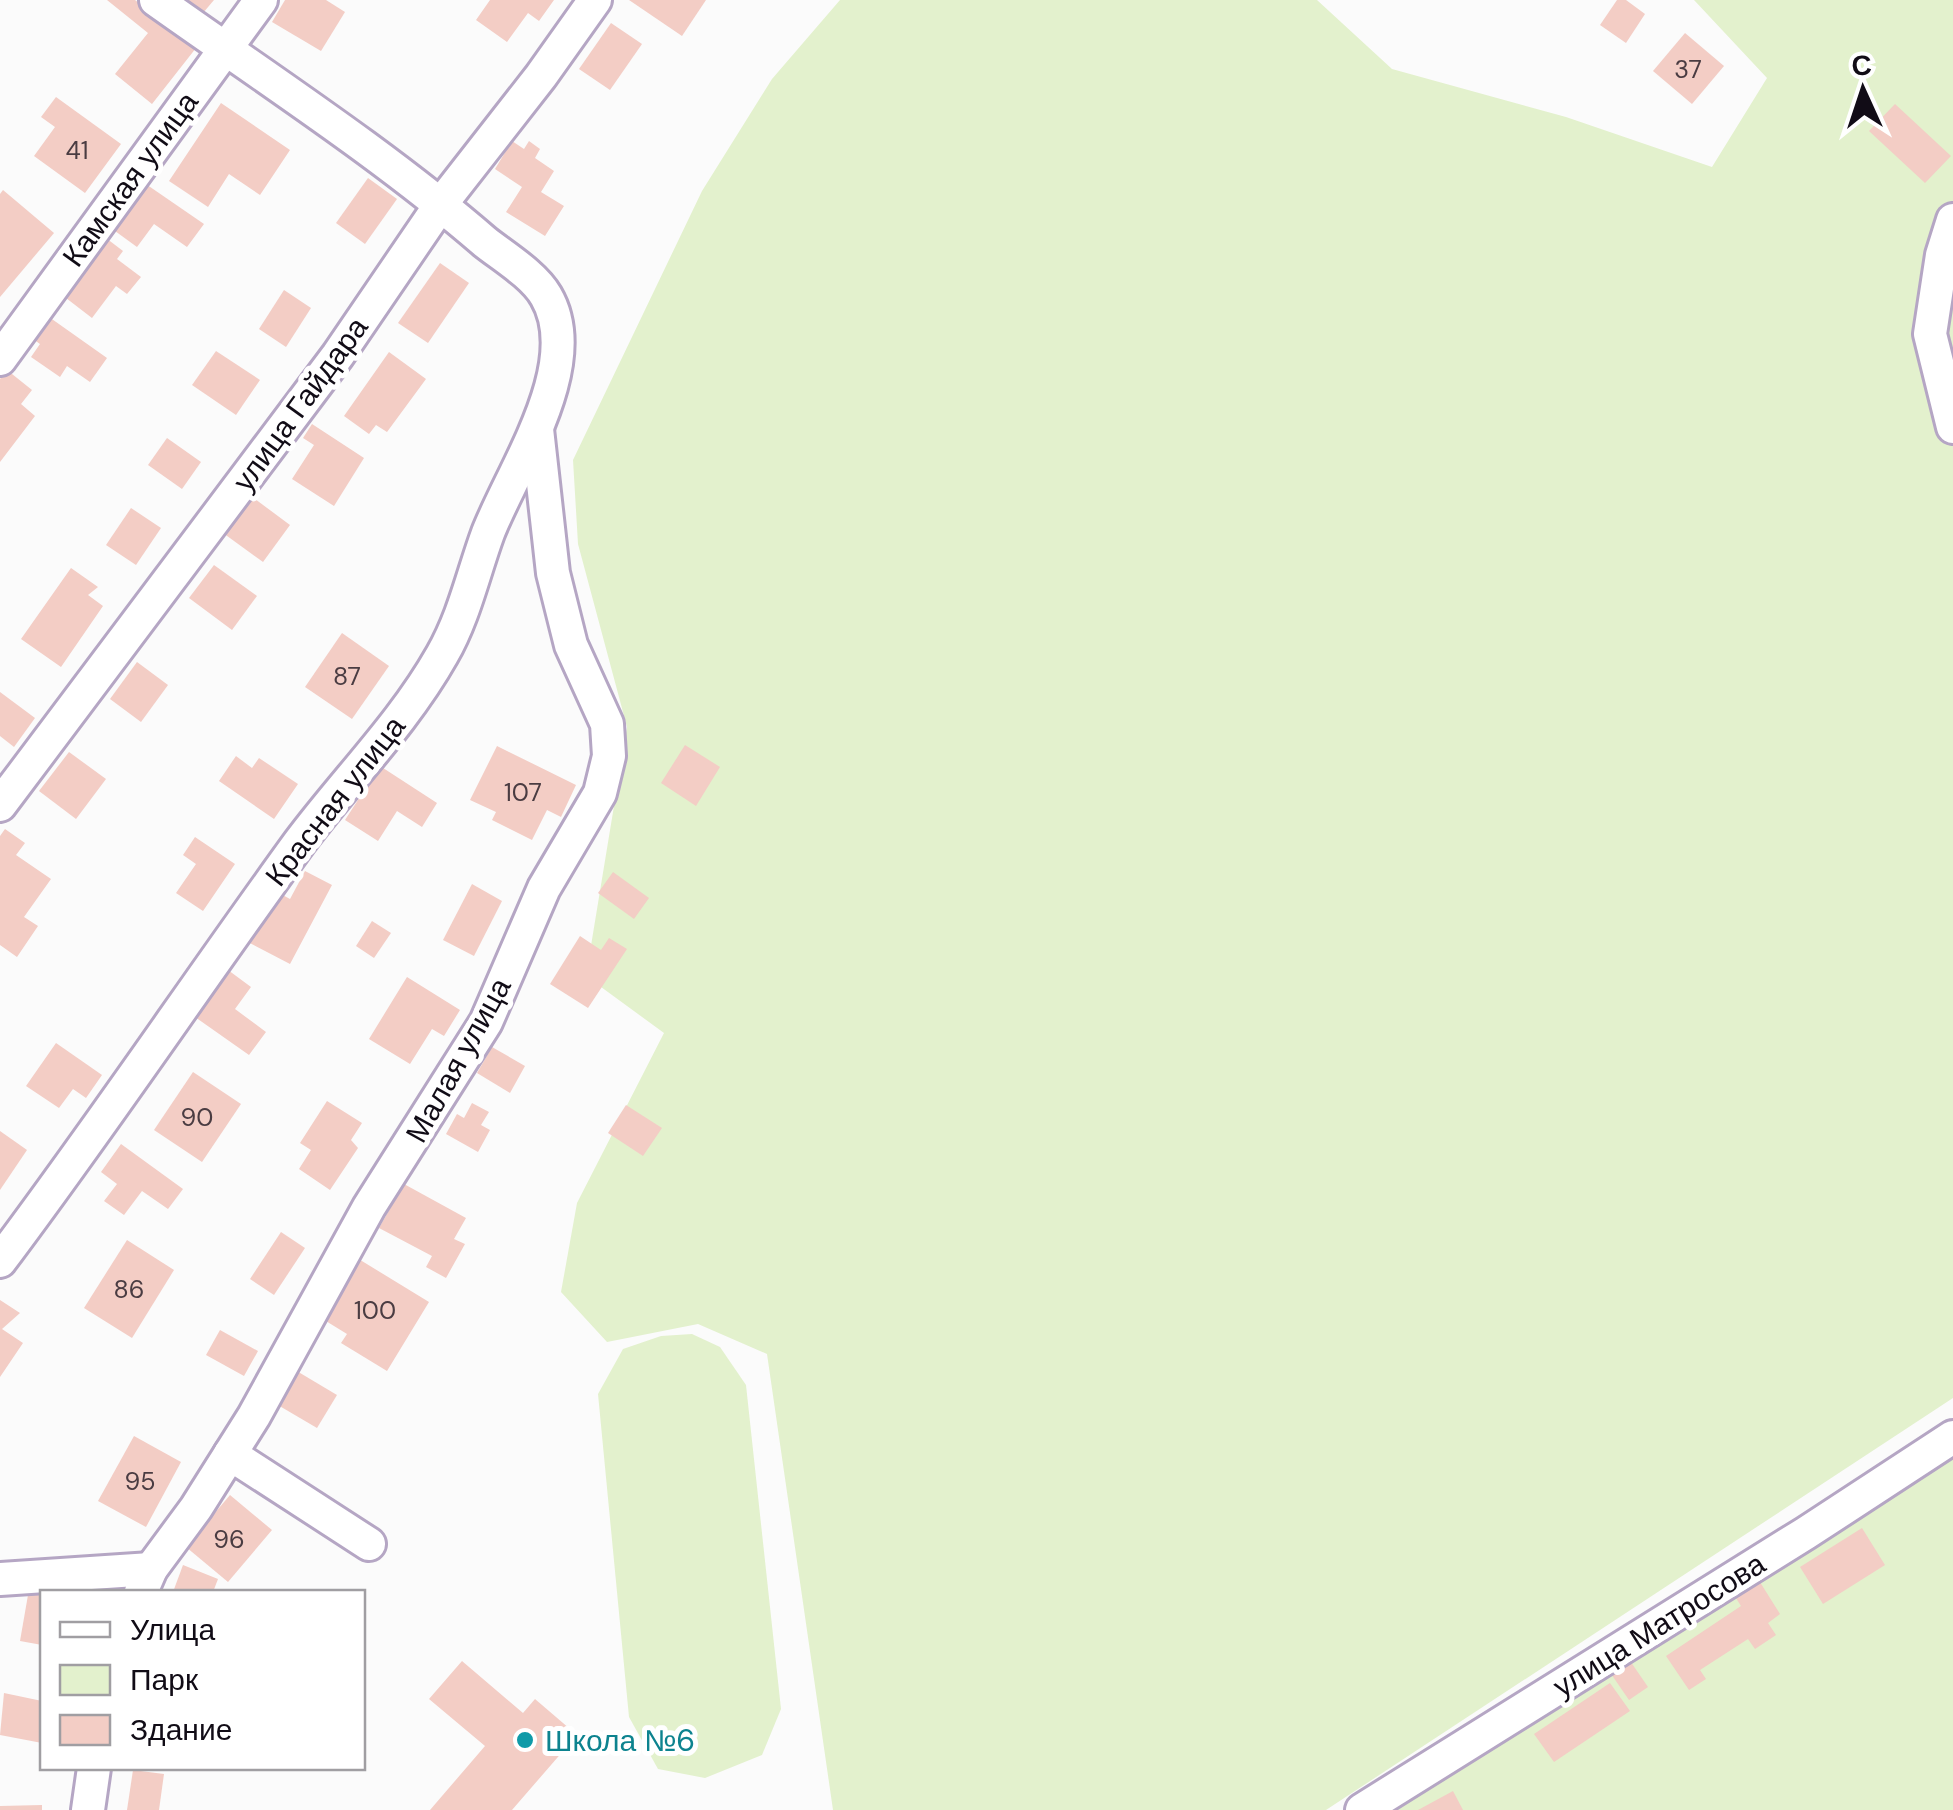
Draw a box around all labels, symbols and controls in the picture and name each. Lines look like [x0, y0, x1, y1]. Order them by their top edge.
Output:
north arrow [1813, 40, 1913, 140]
text: С [1851, 47, 1873, 85]
house number: 37 [1674, 53, 1702, 86]
street label: Камская улица [53, 84, 207, 274]
house number: 41 [66, 134, 88, 167]
street label: улица Гайдара [224, 309, 377, 499]
house number: 87 [333, 660, 361, 693]
street label: Красная улица [256, 708, 414, 894]
house number: 107 [504, 776, 542, 809]
street label: Малая улица [397, 970, 520, 1149]
house number: 90 [181, 1101, 213, 1134]
house number: 86 [114, 1273, 144, 1306]
house number: 100 [354, 1294, 396, 1327]
house number: 95 [125, 1465, 155, 1498]
house number: 96 [213, 1523, 245, 1556]
street label: улица Матросова [1546, 1544, 1773, 1706]
legend [40, 1590, 365, 1770]
text: Улица [130, 1610, 215, 1649]
text: Парк [130, 1660, 199, 1699]
text: Здание [130, 1710, 232, 1749]
place label: Школа №6 [545, 1721, 695, 1760]
marker: Школа №6 [514, 1729, 536, 1751]

